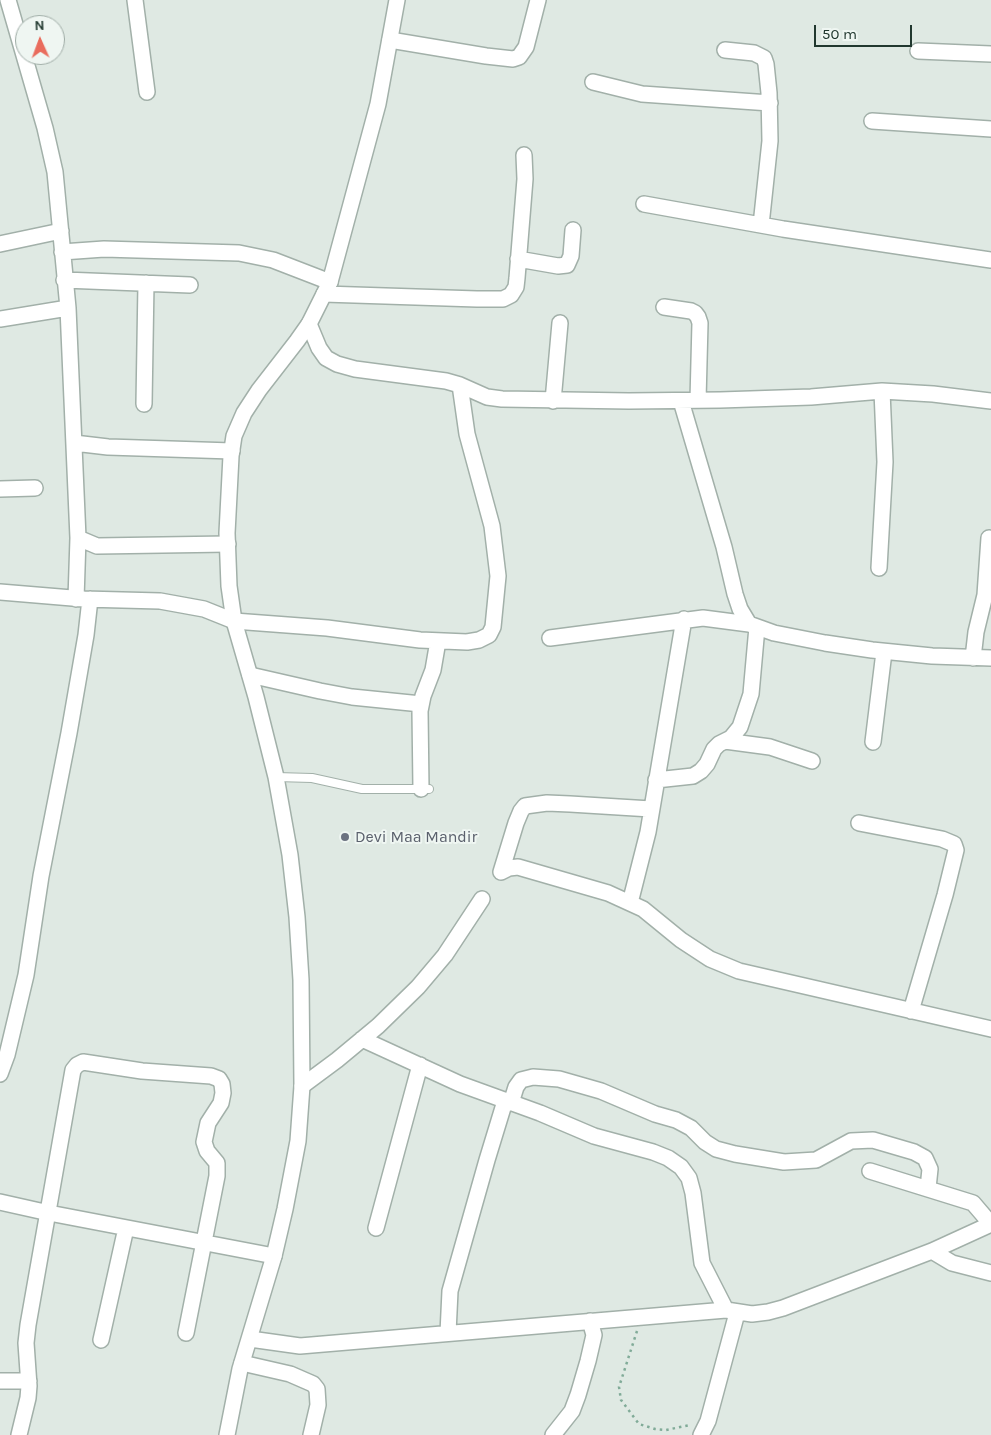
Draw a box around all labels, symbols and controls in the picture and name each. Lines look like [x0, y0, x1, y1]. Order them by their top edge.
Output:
north arrow [15, 15, 65, 65]
scale bar [816, 15, 914, 47]
text: N [34, 17, 45, 34]
text: 50 m [822, 25, 857, 43]
place label: Devi Maa Mandir [355, 827, 477, 847]
marker: Devi Maa Mandir [339, 831, 351, 843]

